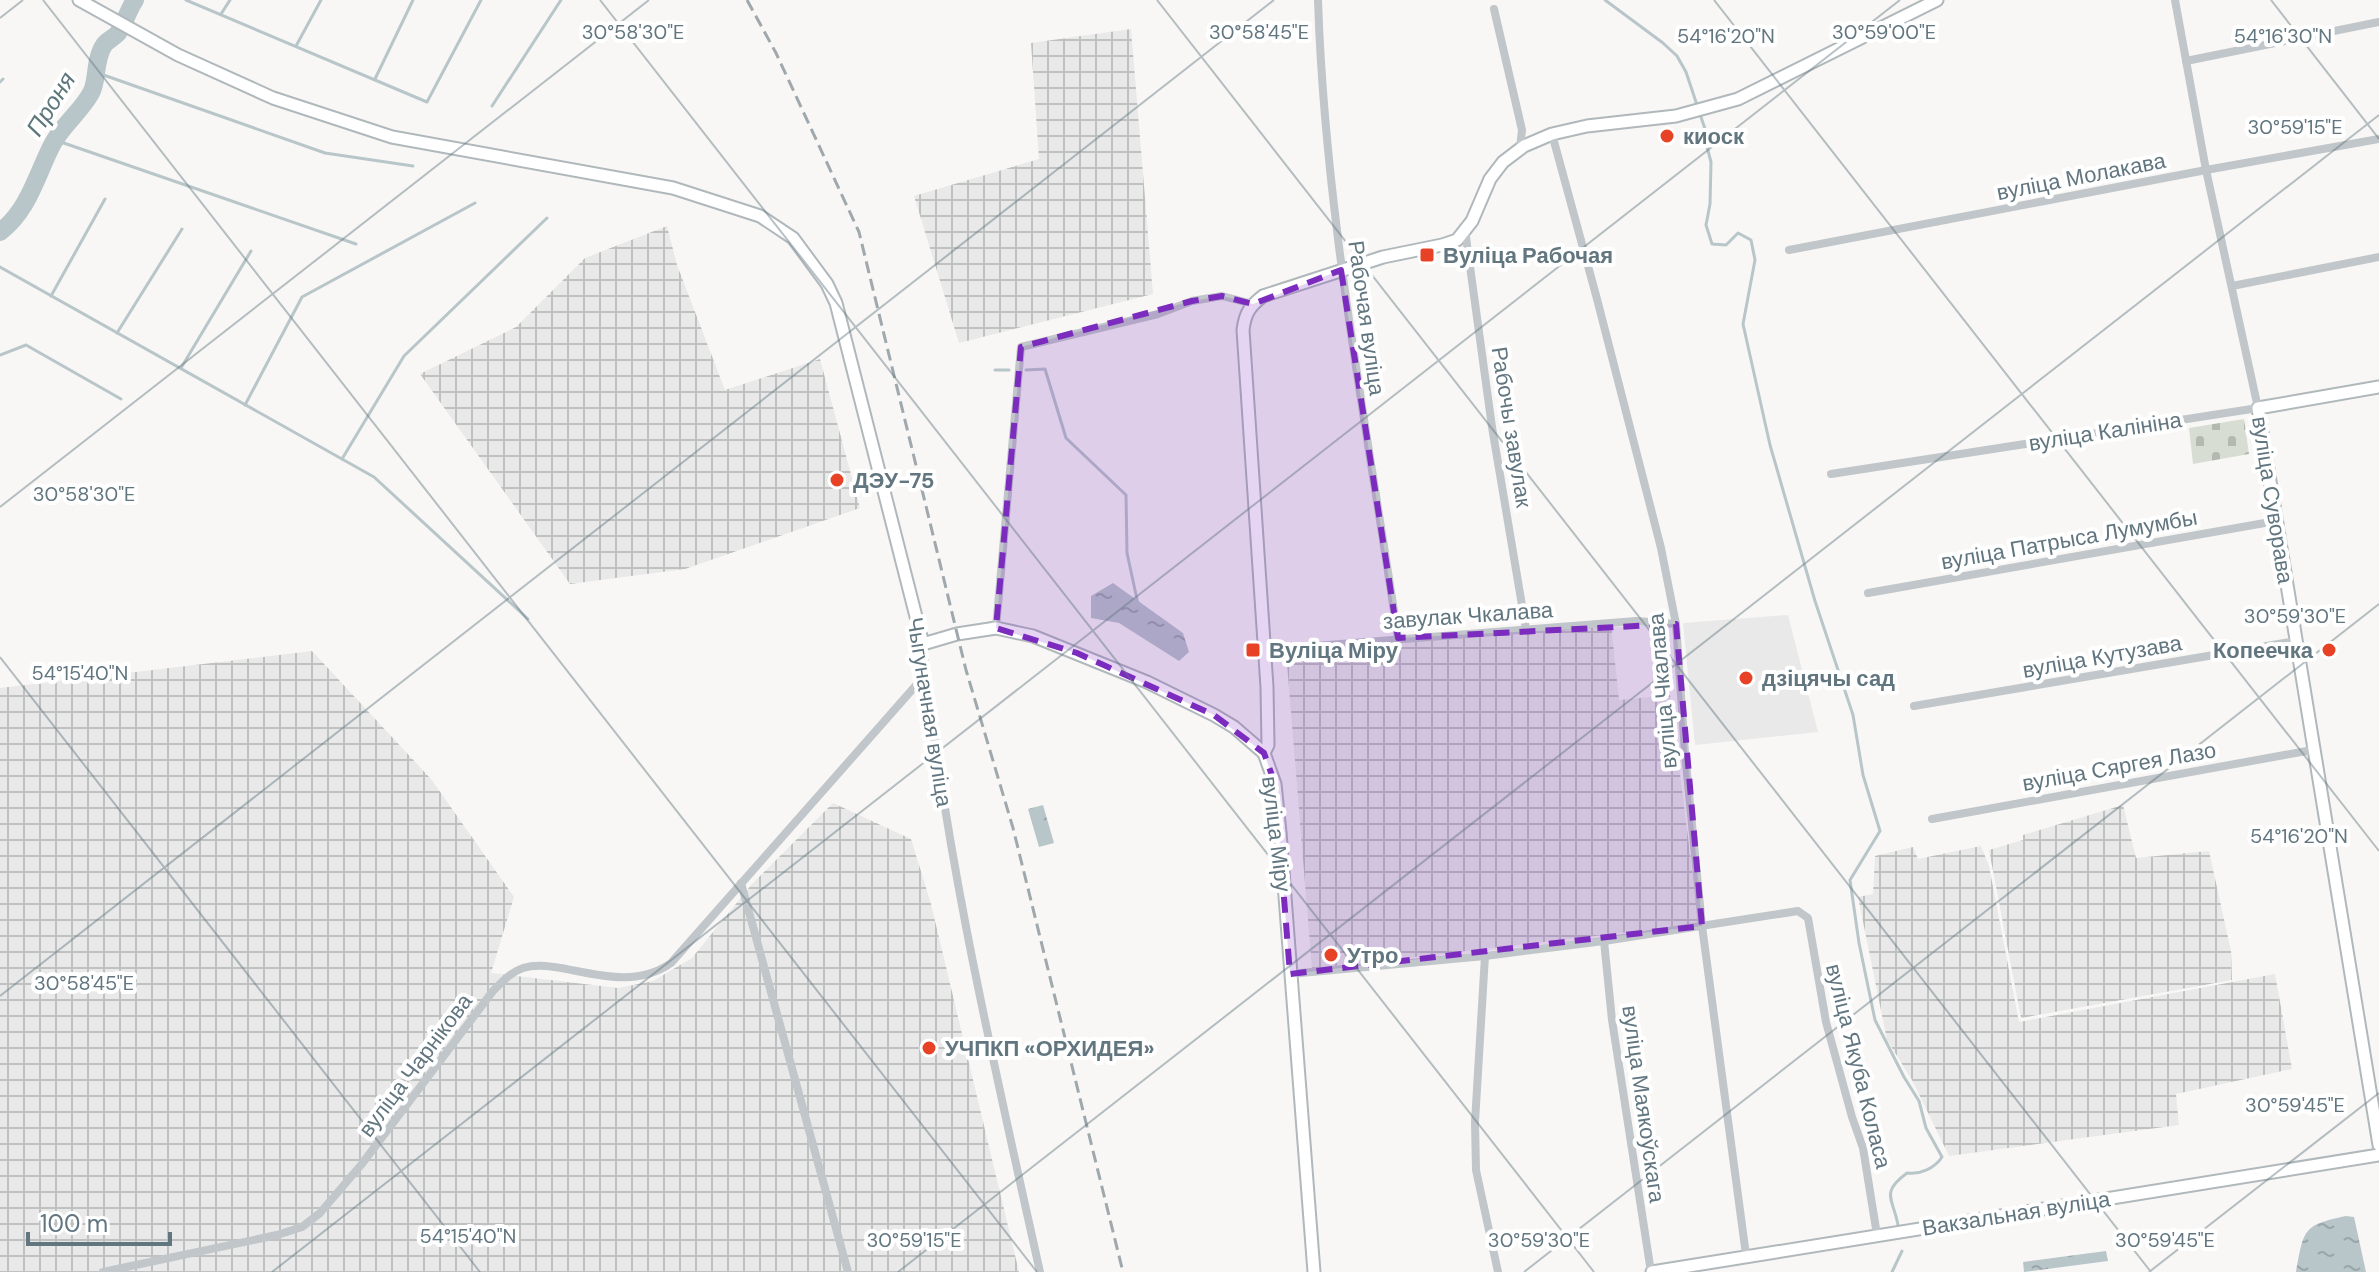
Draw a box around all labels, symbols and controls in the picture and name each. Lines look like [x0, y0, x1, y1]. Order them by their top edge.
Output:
text: 30°58'30"E [582, 19, 684, 45]
text: 30°58'45"E [1209, 19, 1309, 45]
text: 30°59'00"E [1832, 19, 1936, 45]
text: 54°16'20"N [1677, 23, 1775, 49]
text: 54°16'30"N [2234, 23, 2332, 49]
water label: Проня [19, 66, 82, 142]
text: 30°59'15"E [2248, 114, 2342, 140]
place label: киоск [1683, 122, 1745, 151]
marker: киоск [1658, 127, 1676, 145]
street label: вуліца Молакава [1994, 146, 2169, 207]
street label: Рабочая вуліца [1341, 239, 1392, 398]
place label: Вуліца Рабочая [1443, 241, 1613, 270]
marker: Вуліца Рабочая [1418, 246, 1436, 264]
street label: Рабочы завулак [1484, 345, 1539, 510]
street label: вуліца Калініна [2027, 405, 2184, 458]
street label: вуліца Суворава [2245, 414, 2300, 586]
place label: ДЭУ-75 [853, 466, 934, 495]
marker: ДЭУ-75 [828, 471, 846, 489]
text: 30°58'30"E [33, 481, 135, 507]
street label: вуліца Патрыса Лумумбы [1939, 503, 2200, 576]
street label: завулак Чкалава [1382, 595, 1555, 636]
text: 30°59'30"E [2244, 603, 2346, 629]
street label: вуліца Чкалава [1641, 611, 1684, 770]
street label: Чыгуначная вуліца [900, 615, 959, 810]
street label: вуліца Кутузава [2020, 628, 2185, 685]
place label: Вуліца Міру [1269, 636, 1399, 665]
place label: Копеечка [2213, 636, 2314, 665]
marker: Вуліца Міру [1244, 641, 1262, 659]
marker: Копеечка [2320, 641, 2338, 659]
text: 54°15'40"N [32, 660, 128, 686]
place label: дзіцячы сад [1762, 664, 1895, 693]
marker: дзіцячы сад [1737, 669, 1755, 687]
street label: вуліца Сяргея Лазо [2020, 735, 2218, 798]
street label: вуліца Міру [1255, 775, 1298, 894]
text: 54°16'20"N [2250, 823, 2348, 849]
place label: Утро [1347, 941, 1398, 970]
marker: Утро [1322, 946, 1340, 964]
street label: вуліца Якуба Коласа [1819, 961, 1898, 1172]
text: 30°58'45"E [34, 970, 134, 996]
street label: вуліца Чарнікова [352, 987, 479, 1143]
street label: вуліца Маякоўскага [1615, 1003, 1672, 1205]
place label: УЧПКП «ОРХИДЕЯ» [945, 1034, 1155, 1063]
marker: УЧПКП «ОРХИДЕЯ» [920, 1039, 938, 1057]
text: 30°59'45"E [2245, 1092, 2345, 1118]
street label: Вакзальная вуліца [1920, 1184, 2113, 1243]
scale bar [28, 1196, 170, 1246]
text: 100 m [40, 1208, 108, 1239]
text: 54°15'40"N [420, 1223, 516, 1249]
text: 30°59'15"E [867, 1227, 961, 1253]
text: 30°59'30"E [1488, 1227, 1590, 1253]
text: 30°59'45"E [2115, 1227, 2215, 1253]

